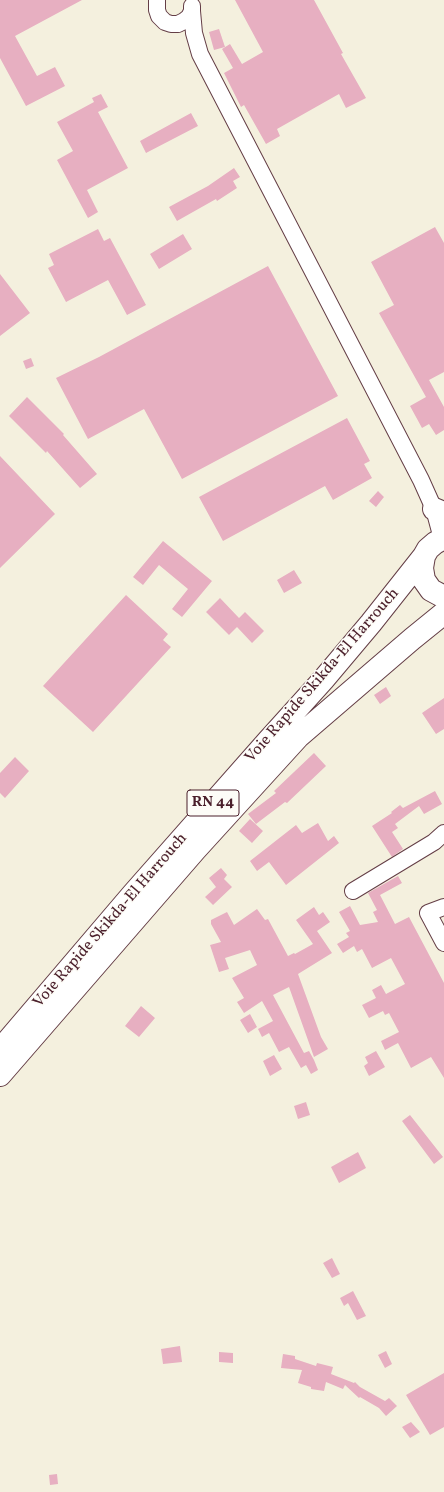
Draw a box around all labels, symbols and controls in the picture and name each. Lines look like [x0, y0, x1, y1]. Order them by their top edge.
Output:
street label: Voie Rapide Skikda-El Harrouch [242, 585, 404, 767]
road number: RN 44 [187, 790, 239, 816]
street label: Voie Rapide Skikda-El Harrouch [30, 830, 192, 1012]

